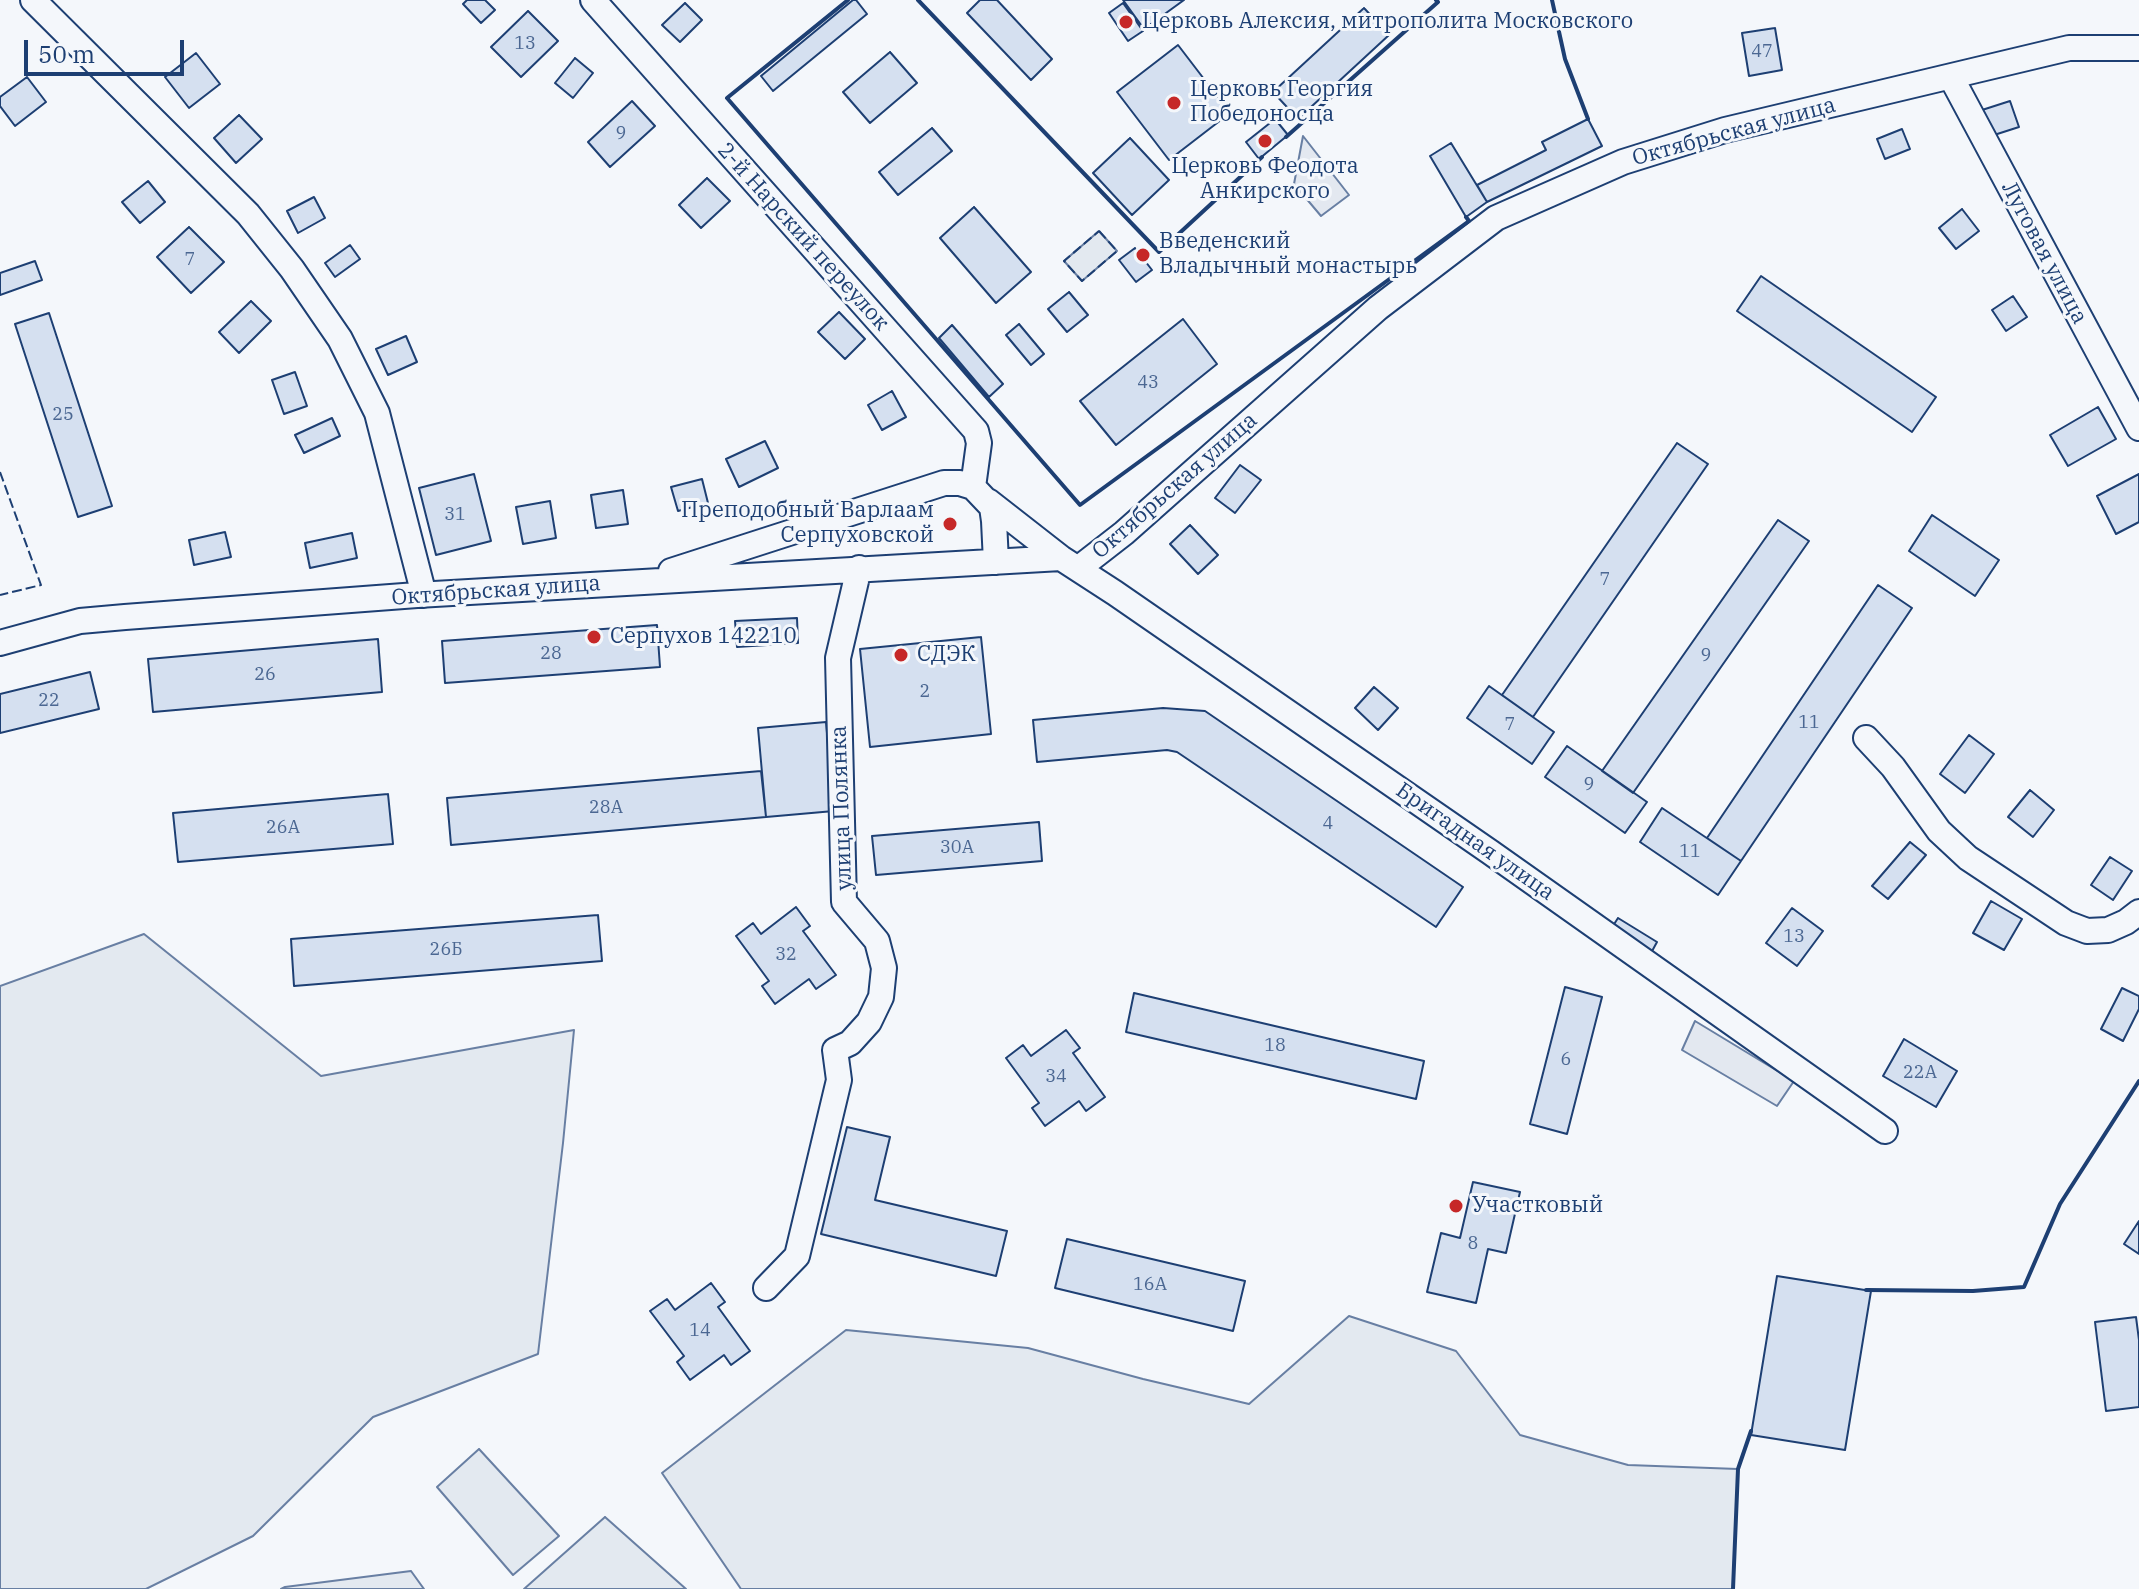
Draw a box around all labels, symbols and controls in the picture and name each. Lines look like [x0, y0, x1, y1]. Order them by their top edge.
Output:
place label: Церковь Алексия, митрополита Московского [1142, 9, 1633, 35]
marker: Церковь Алексия, митрополита Московского [1117, 13, 1135, 31]
scale bar [28, 24, 188, 74]
house number: 13 [514, 33, 536, 55]
text: 50 m [38, 38, 95, 70]
house number: 47 [1751, 41, 1773, 63]
place label: Церковь Георгия Победоносца [1190, 77, 1373, 128]
street label: Октябрьская улица [1629, 92, 1839, 172]
marker: Церковь Георгия Победоносца [1165, 94, 1183, 112]
house number: 9 [616, 123, 626, 145]
marker: Церковь Феодота Анкирского [1256, 132, 1274, 150]
street label: 2-й Нарский переулок [712, 138, 894, 336]
place label: Церковь Феодота Анкирского [1171, 154, 1359, 206]
street label: Луговая улица [1995, 177, 2093, 329]
place label: Введенский Владычный монастырь [1159, 229, 1417, 280]
marker: Введенский Владычный монастырь [1134, 246, 1152, 264]
house number: 7 [185, 249, 195, 271]
house number: 43 [1137, 372, 1159, 394]
house number: 25 [52, 404, 74, 426]
street label: Октябрьская улица [1087, 407, 1263, 565]
place label: Преподобный Варлаам Серпуховской [681, 498, 934, 550]
house number: 31 [444, 504, 466, 526]
marker: Преподобный Варлаам Серпуховской [941, 515, 959, 533]
house number: 7 [1600, 569, 1610, 591]
street label: Октябрьская улица [391, 571, 601, 611]
place label: Серпухов 142210 [610, 624, 797, 650]
marker: Серпухов 142210 [585, 628, 603, 646]
place label: СДЭК [917, 642, 976, 668]
house number: 28 [540, 643, 562, 665]
house number: 9 [1701, 645, 1711, 667]
marker: СДЭК [892, 646, 910, 664]
house number: 26 [254, 664, 276, 686]
house number: 2 [920, 681, 930, 703]
house number: 22 [38, 690, 60, 712]
house number: 11 [1798, 712, 1820, 734]
house number: 7 [1505, 714, 1515, 736]
street label: улица Полянка [826, 725, 858, 891]
house number: 9 [1584, 774, 1594, 796]
street label: Бригадная улица [1391, 777, 1559, 907]
house number: 28А [589, 797, 623, 819]
house number: 4 [1323, 813, 1333, 835]
house number: 26А [266, 817, 300, 839]
house number: 30А [940, 837, 974, 859]
house number: 11 [1679, 841, 1701, 863]
house number: 13 [1783, 926, 1805, 948]
house number: 26Б [430, 939, 462, 961]
house number: 32 [775, 944, 797, 966]
house number: 18 [1264, 1035, 1286, 1057]
house number: 6 [1561, 1049, 1571, 1071]
house number: 22А [1903, 1062, 1937, 1084]
house number: 34 [1045, 1066, 1067, 1088]
place label: Участковый [1472, 1193, 1603, 1219]
marker: Участковый [1447, 1197, 1465, 1215]
house number: 8 [1468, 1233, 1478, 1255]
house number: 16А [1133, 1274, 1167, 1296]
house number: 14 [689, 1320, 711, 1342]

